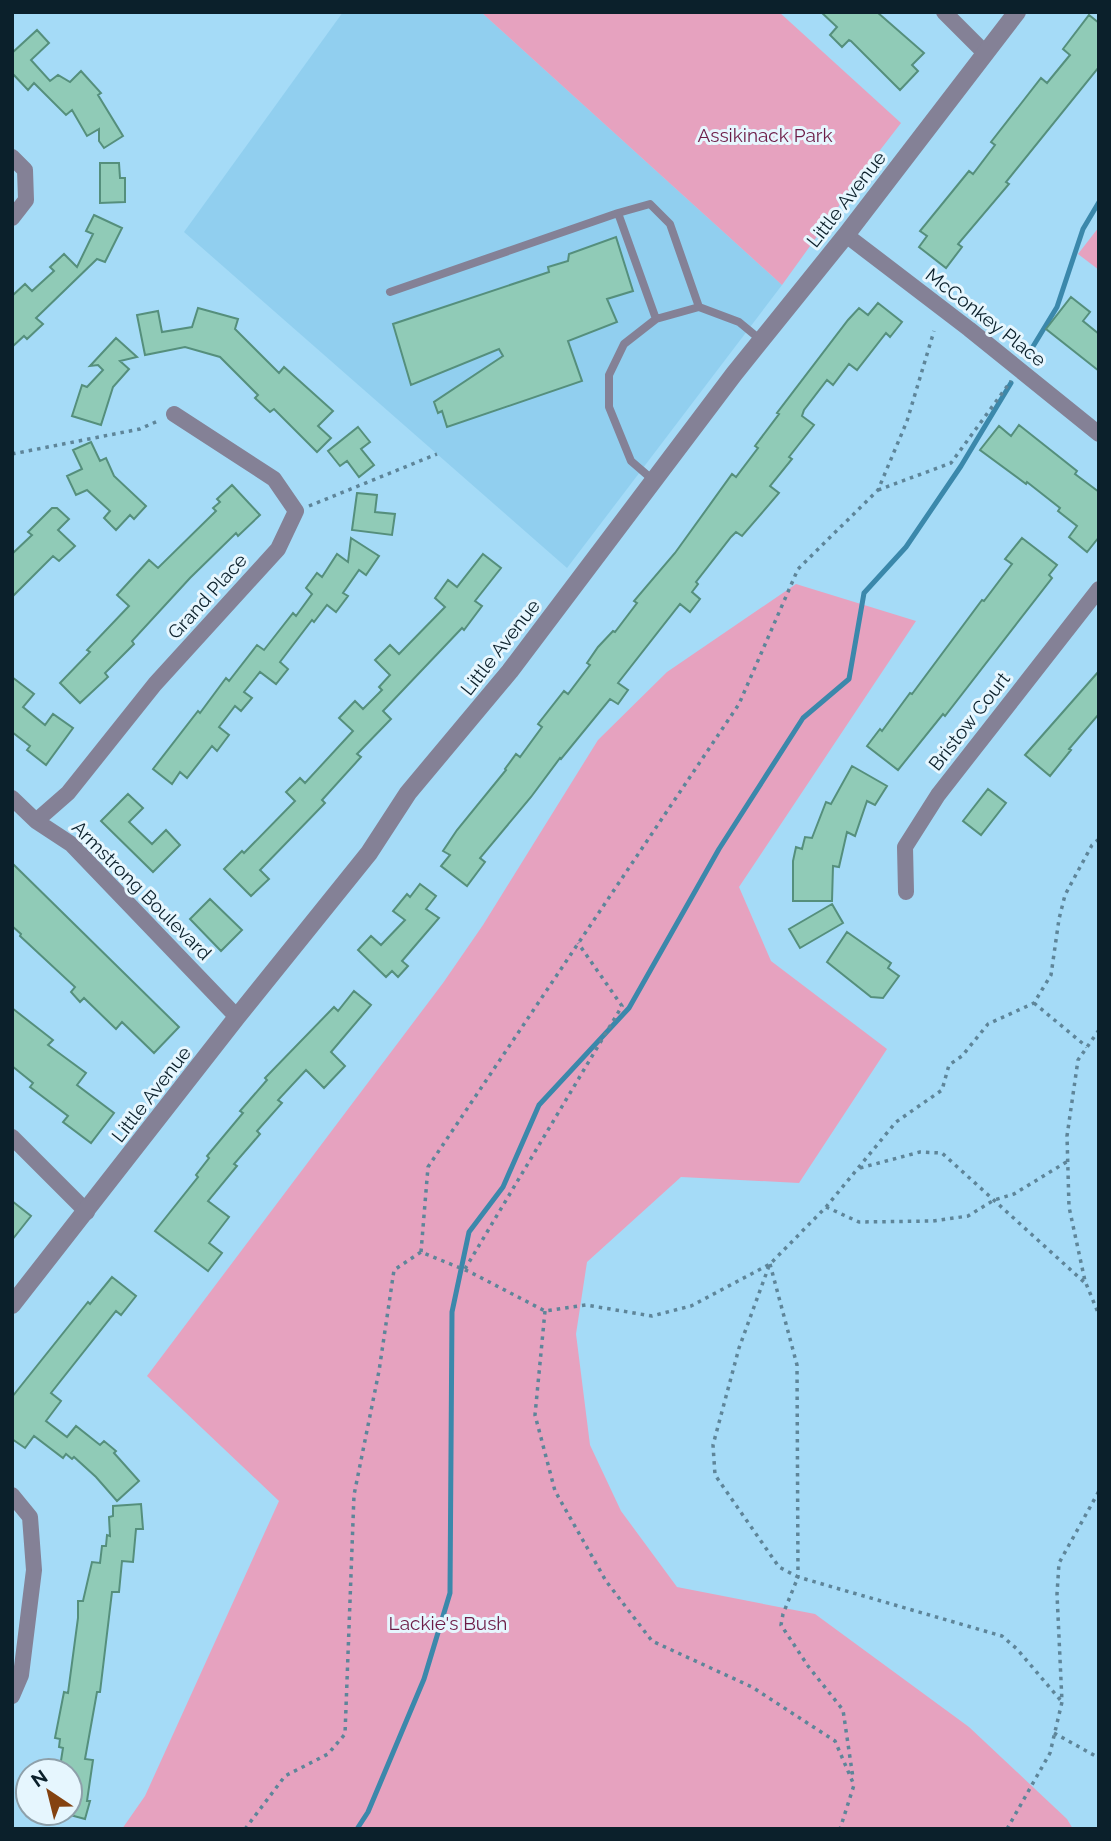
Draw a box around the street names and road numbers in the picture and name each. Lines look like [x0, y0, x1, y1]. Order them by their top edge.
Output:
street label: Little Avenue [802, 147, 890, 251]
street label: McConkey Place [922, 263, 1050, 371]
street label: Grand Place [163, 549, 251, 643]
street label: Little Avenue [456, 595, 544, 699]
street label: Bristow Court [924, 667, 1014, 774]
street label: Armstrong Boulevard [68, 816, 216, 964]
street label: Little Avenue [107, 1042, 195, 1146]

